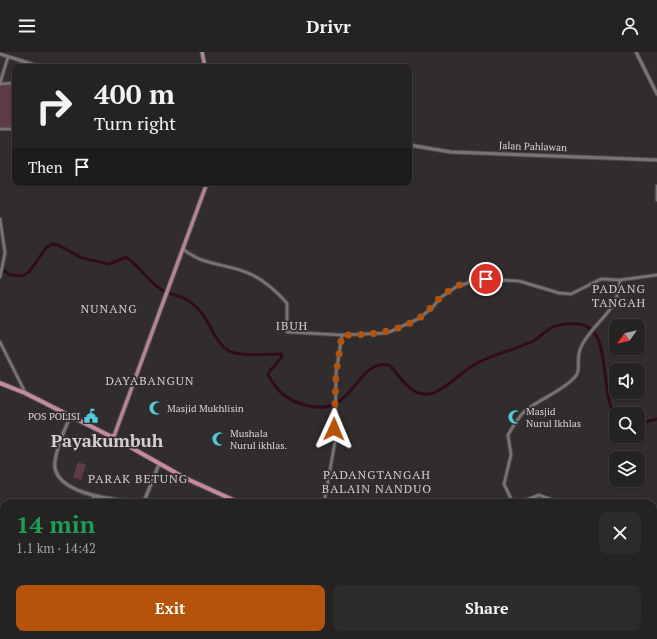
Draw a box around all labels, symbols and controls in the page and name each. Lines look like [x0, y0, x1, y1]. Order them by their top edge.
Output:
text: Drivr [306, 14, 351, 38]
icon: menu [16, 15, 38, 37]
icon: person [619, 15, 641, 37]
text: 400 m [94, 75, 175, 112]
icon: right [28, 80, 80, 132]
text: Turn right [94, 111, 176, 135]
street label: Jalan Pahlawan [499, 139, 567, 154]
icon: arrive [71, 156, 93, 178]
text: Then [28, 157, 63, 177]
pin [469, 262, 503, 296]
icon: arrive [475, 268, 497, 290]
district label: PADANG TANGAH [592, 281, 646, 310]
district label: NUNANG [81, 301, 137, 316]
district label: IBUH [276, 318, 308, 333]
north arrow [609, 319, 645, 355]
map controls [609, 319, 645, 487]
button: sound [609, 363, 645, 399]
district label: DAYABANGUN [105, 373, 195, 388]
mosque icon: Masjid Mukhlisin [148, 400, 164, 416]
place label: Masjid Mukhlisin [167, 402, 244, 415]
place label: Masjid Nurul Ikhlas [526, 405, 581, 430]
button: search [609, 407, 645, 443]
public building icon: POS POLISI [83, 408, 99, 424]
position arrow [313, 408, 355, 450]
mosque icon: Masjid Nurul Ikhlas [507, 409, 523, 425]
place label: POS POLISI [28, 410, 80, 423]
place label: Mushala Nurul ikhlas. [230, 427, 288, 452]
district label: Payakumbuh [51, 428, 164, 452]
mosque icon: Mushala Nurul ikhlas. [211, 431, 227, 447]
button: layers [609, 451, 645, 487]
district label: PADANGTANGAH BALAIN NANDUO [322, 467, 432, 496]
district label: PARAK BETUNG [88, 471, 188, 486]
text: 14 min [16, 508, 95, 540]
button: close [599, 512, 641, 554]
text: 1.1 km · 14:42 [16, 539, 96, 557]
button: Exit [16, 585, 325, 631]
button: Share [333, 585, 641, 631]

